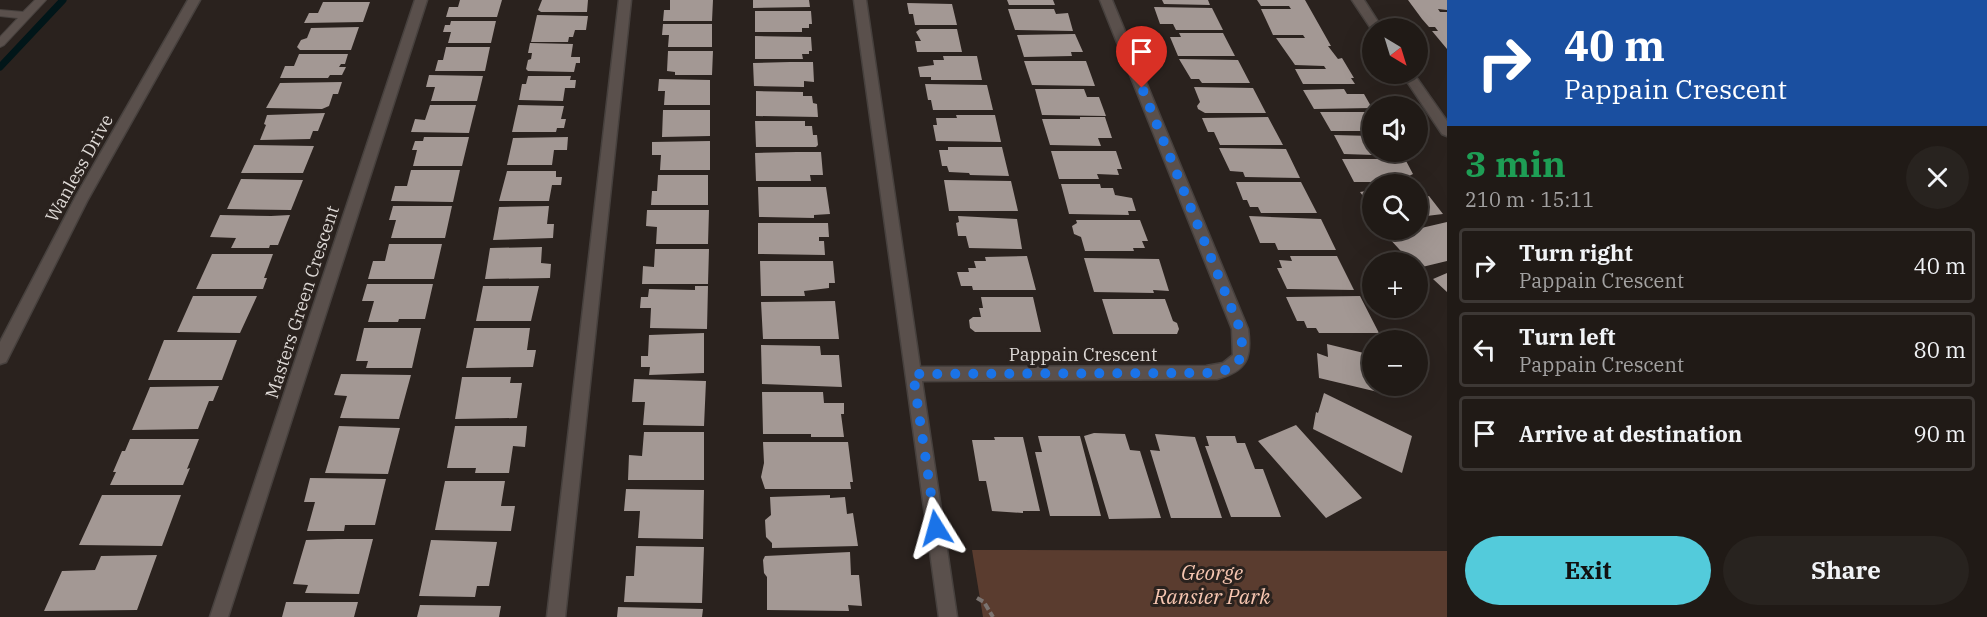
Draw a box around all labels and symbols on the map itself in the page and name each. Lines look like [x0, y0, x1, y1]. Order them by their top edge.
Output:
north arrow [1362, 18, 1428, 84]
pin [1116, 26, 1167, 88]
street label: Wanless Drive [40, 110, 118, 226]
street label: Masters Green Crescent [260, 203, 344, 401]
street label: Pappain Crescent [1009, 343, 1157, 366]
position arrow [904, 496, 968, 560]
park label: George Ransier Park [1153, 558, 1271, 610]

